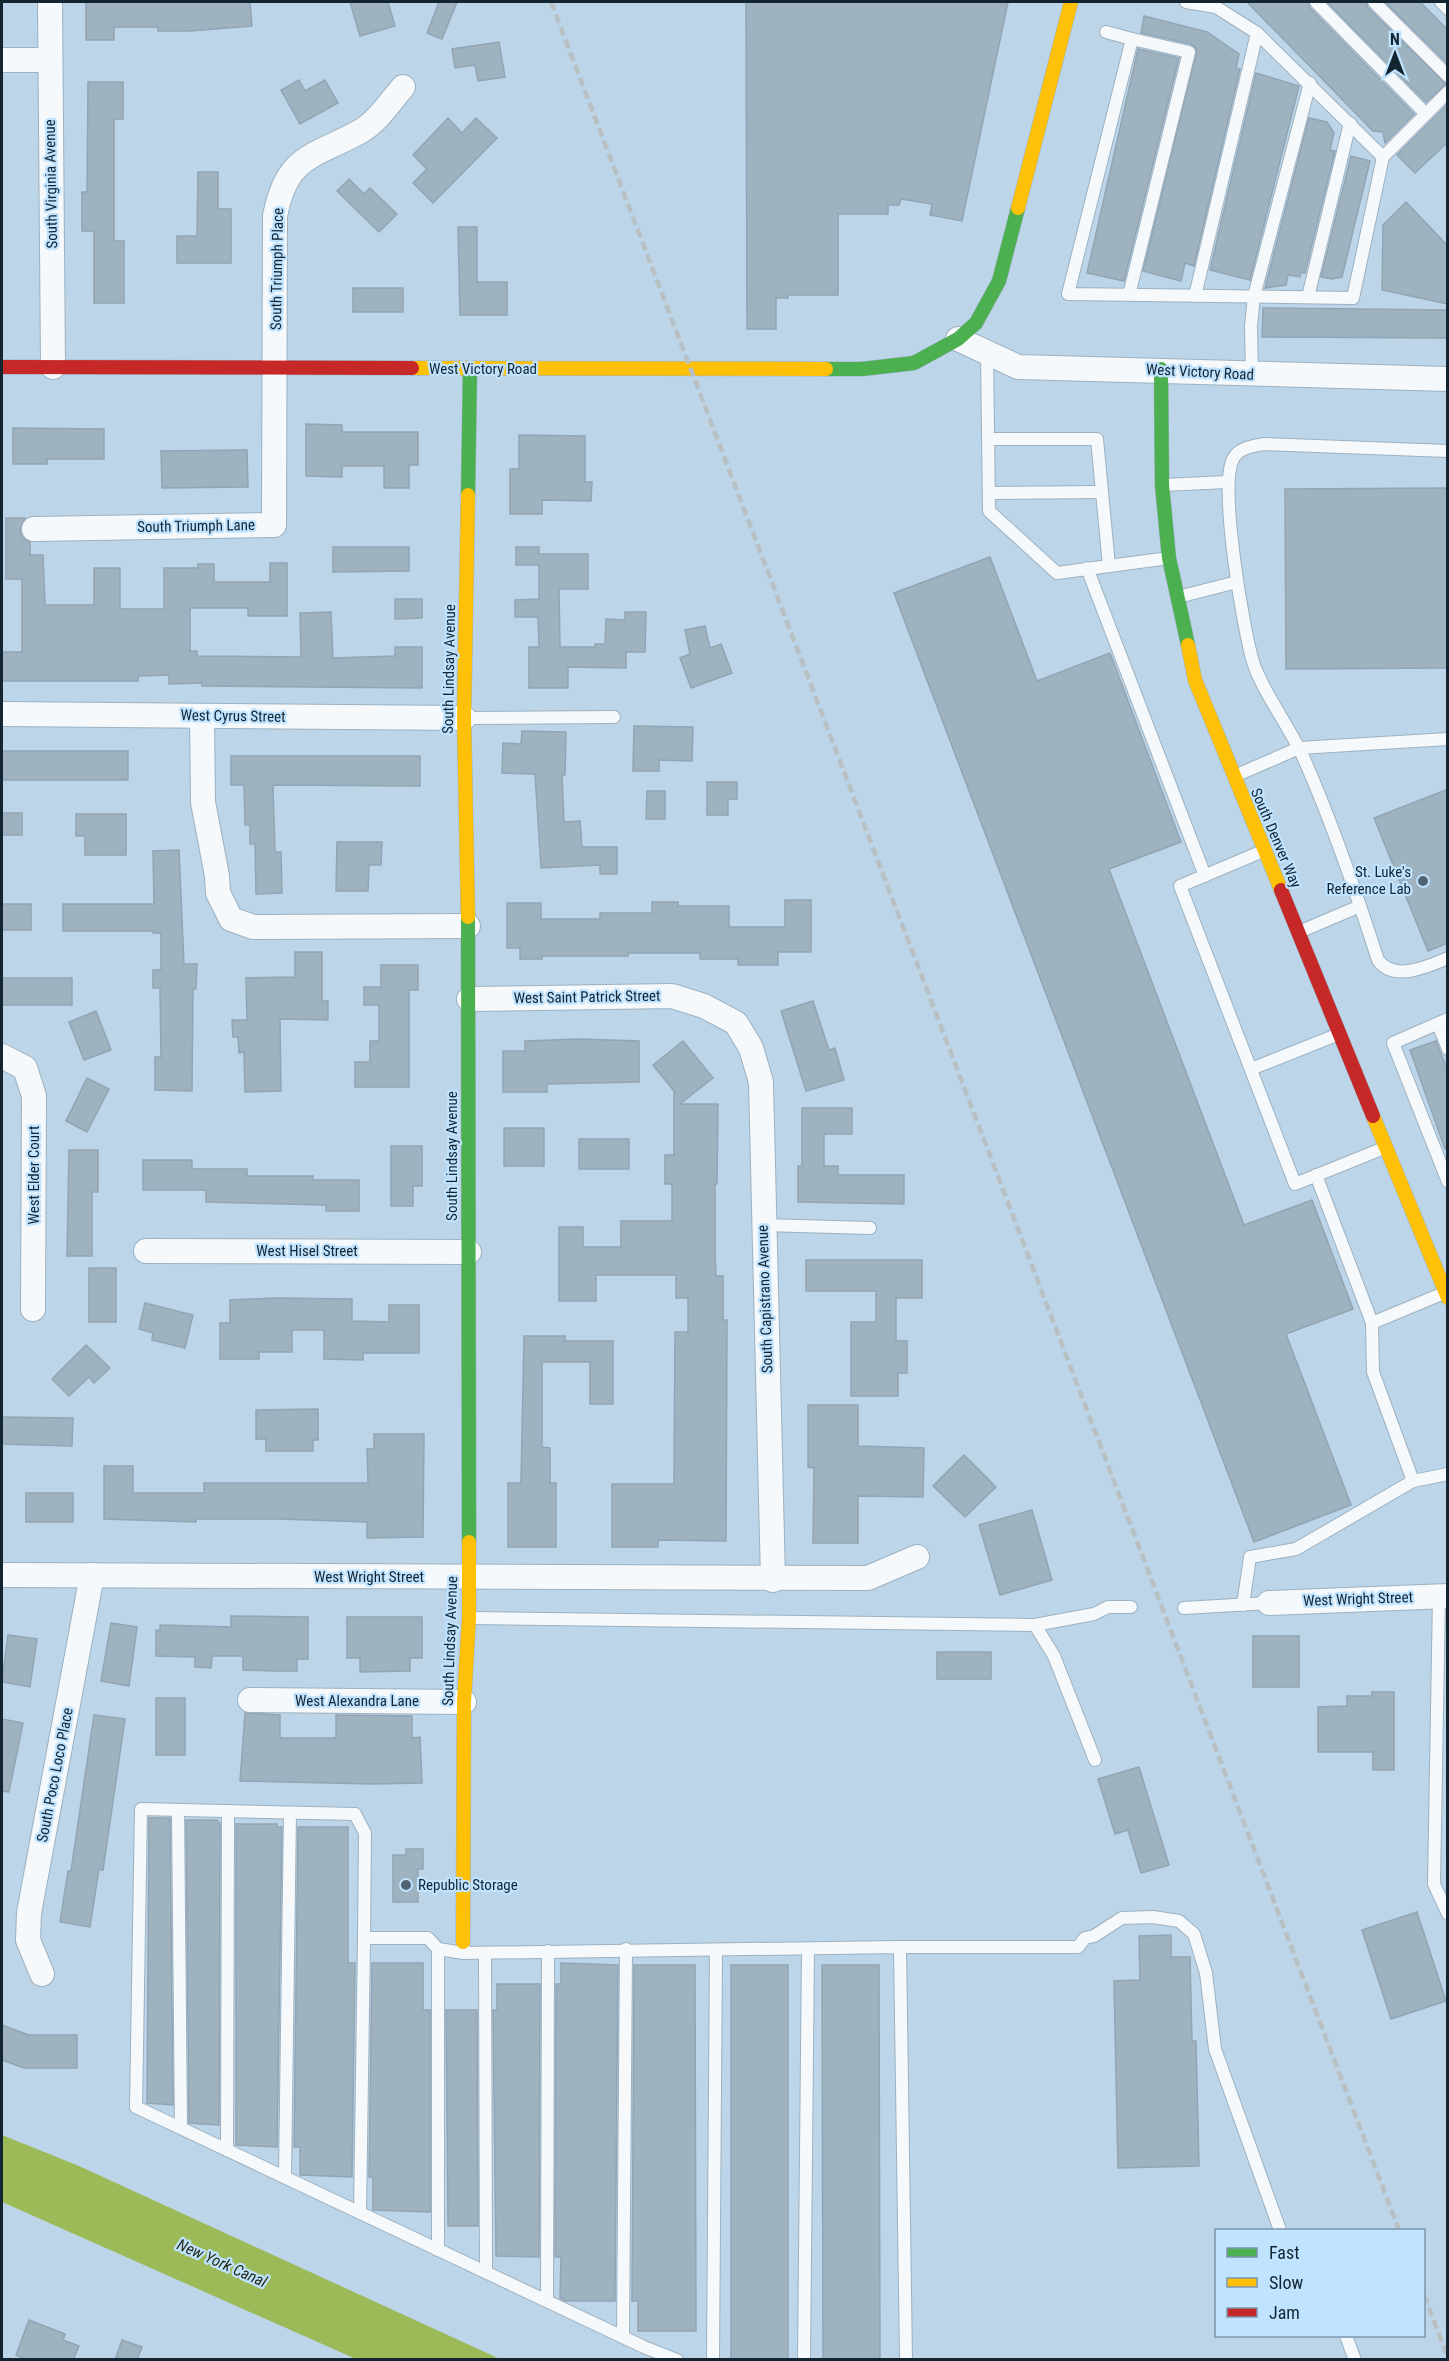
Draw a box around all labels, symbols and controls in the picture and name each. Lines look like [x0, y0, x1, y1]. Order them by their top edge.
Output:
north arrow [1365, 24, 1425, 84]
text: N [1390, 30, 1400, 49]
street label: South Virginia Avenue [41, 119, 61, 249]
street label: South Triumph Place [267, 208, 287, 330]
street label: West Victory Road [429, 360, 537, 378]
street label: West Victory Road [1146, 360, 1254, 384]
street label: South Triumph Lane [137, 516, 255, 536]
street label: South Lindsay Avenue [439, 604, 459, 734]
street label: West Cyrus Street [180, 706, 286, 726]
street label: South Denver Way [1247, 786, 1305, 890]
place label: St. Luke's Reference Lab [1327, 863, 1411, 898]
marker: St. Luke's Reference Lab [1416, 874, 1430, 888]
street label: West Saint Patrick Street [514, 987, 660, 1007]
street label: South Lindsay Avenue [443, 1091, 461, 1221]
street label: West Elder Court [25, 1126, 43, 1225]
street label: South Capistrano Avenue [753, 1225, 777, 1373]
street label: West Hisel Street [256, 1242, 358, 1260]
street label: West Wright Street [314, 1568, 424, 1586]
street label: South Lindsay Avenue [439, 1576, 461, 1706]
street label: West Wright Street [1303, 1588, 1413, 1610]
street label: West Alexandra Lane [295, 1692, 419, 1710]
street label: South Poco Loco Place [33, 1706, 77, 1844]
place label: Republic Storage [418, 1876, 518, 1894]
marker: Republic Storage [399, 1878, 413, 1892]
legend [1215, 2229, 1425, 2337]
water label: New York Canal [174, 2235, 270, 2291]
text: Fast [1269, 2242, 1300, 2263]
text: Slow [1269, 2272, 1304, 2293]
text: Jam [1269, 2302, 1300, 2323]

